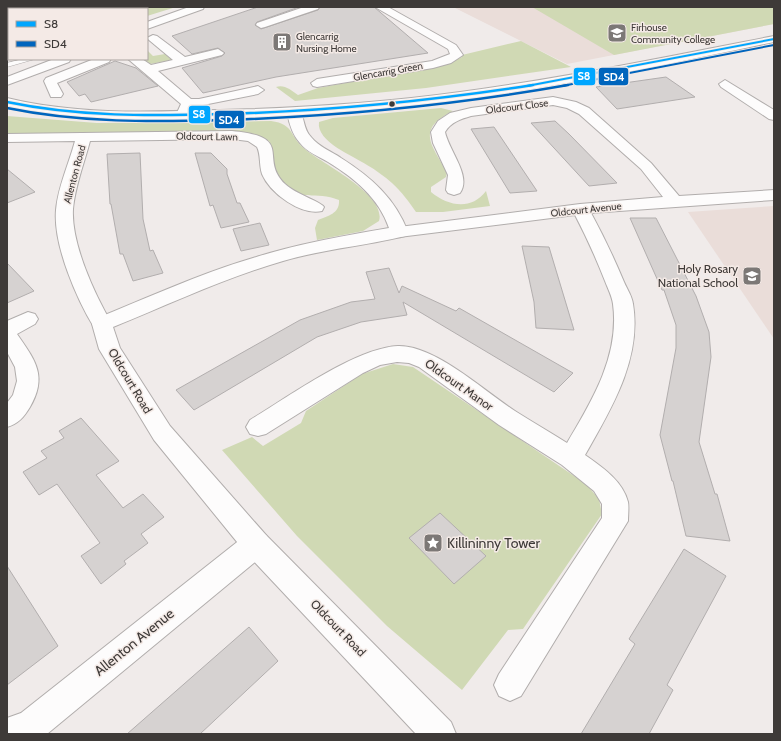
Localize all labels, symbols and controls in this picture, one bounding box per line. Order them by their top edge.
legend [8,8,148,60]
text: S8 [44,16,58,31]
place label: Firhouse Community College [631,21,715,46]
school or university icon: Firhouse Community College [606,22,628,44]
place label: Glencarrig Nursing Home [296,30,357,55]
building icon: Glencarrig Nursing Home [271,31,293,53]
text: SD4 [44,36,67,51]
street label: Glencarrig Green [352,59,424,84]
line badge: S8 [573,67,596,86]
line badge: SD4 [598,67,629,86]
text: S8 [577,69,591,83]
text: SD4 [603,70,625,84]
street label: Oldcourt Close [485,96,549,117]
unlabelled marker [387,99,397,109]
line badge: S8 [188,105,211,124]
text: S8 [192,107,206,121]
line badge: SD4 [214,110,245,129]
text: SD4 [218,113,240,127]
street label: Oldcourt Lawn [176,129,239,144]
street label: Allenton Road [60,144,88,205]
street label: Oldcourt Avenue [550,199,622,220]
place label: Holy Rosary National School [658,261,738,290]
school or university icon: Holy Rosary National School [741,265,763,287]
street label: Oldcourt Road [105,345,156,416]
street label: Oldcourt Manor [422,356,496,414]
place icon: Killininny Tower [422,532,444,554]
place label: Killininny Tower [447,534,541,552]
street label: Oldcourt Road [307,596,369,659]
street label: Allenton Avenue [90,604,178,680]

